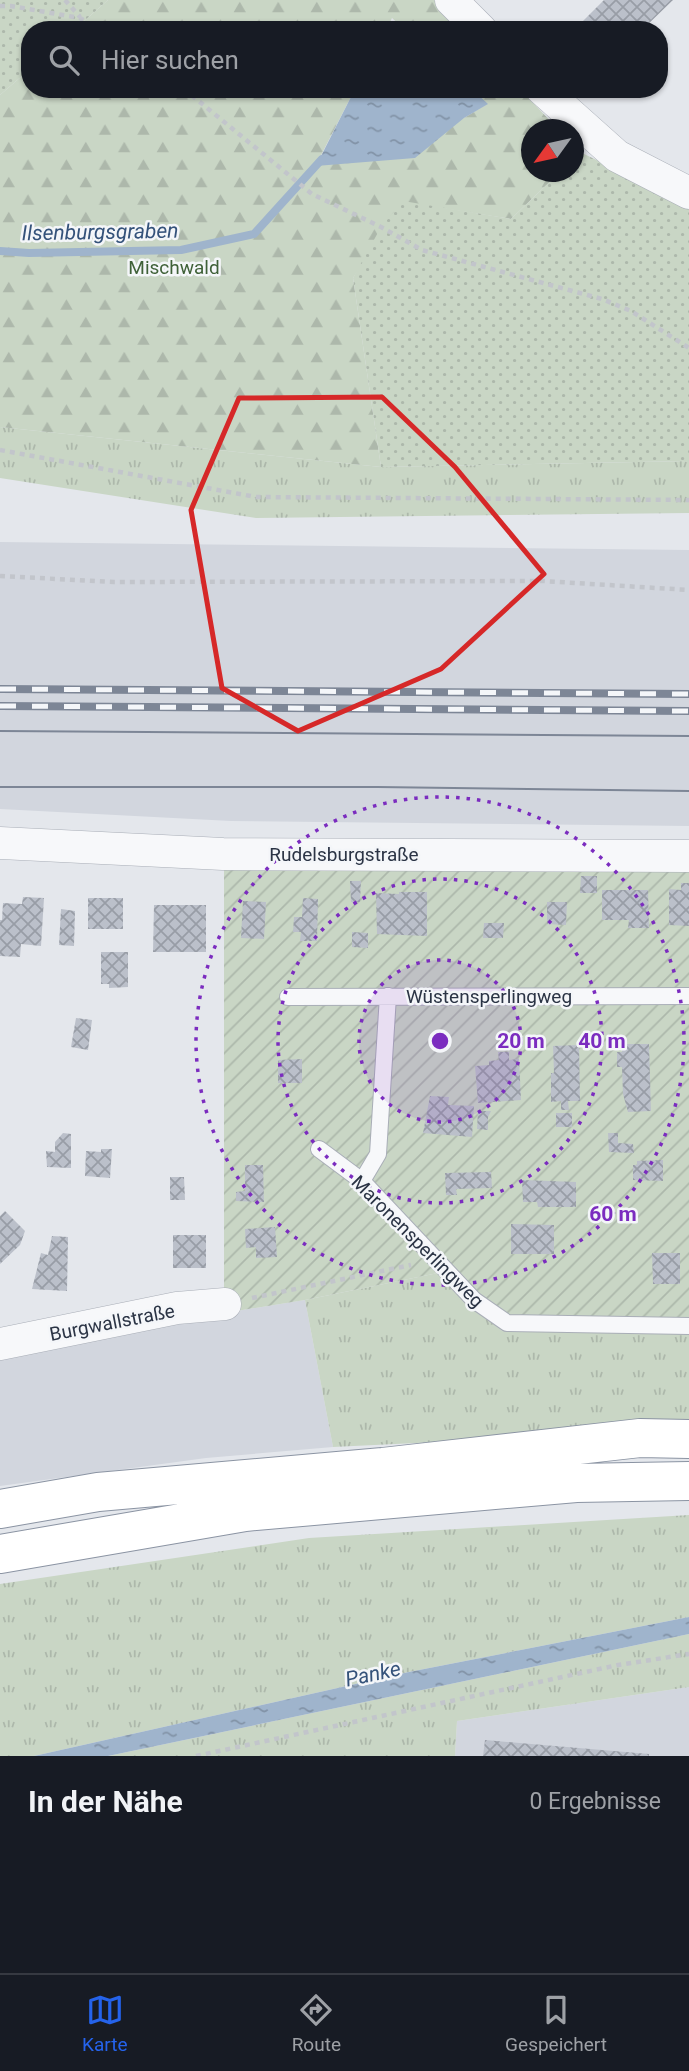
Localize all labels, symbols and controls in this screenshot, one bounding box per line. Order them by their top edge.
search box [21,21,668,98]
icon: search [45,41,83,79]
text: Hier suchen [101,45,239,75]
north arrow [521,119,584,182]
water label: Ilsenburgsgraben [21,219,179,245]
park label: Mischwald [128,256,220,279]
street label: Rudelsburgstraße [269,843,419,866]
street label: Wüstensperlingweg [406,985,572,1008]
centre of rings [428,1029,452,1053]
text: 20 m [497,1029,545,1053]
text: 40 m [578,1029,626,1053]
street label: Maronensperlingweg [347,1170,489,1312]
text: 60 m [589,1202,637,1226]
street label: Burgwallstraße [48,1299,177,1346]
water label: Panke [343,1656,403,1692]
text: In der Nähe [28,1784,183,1819]
text: 0 Ergebnisse [529,1788,661,1815]
tab: Karte [82,1991,128,2056]
tab: Route [292,1991,341,2056]
tab: Gespeichert [505,1991,607,2056]

